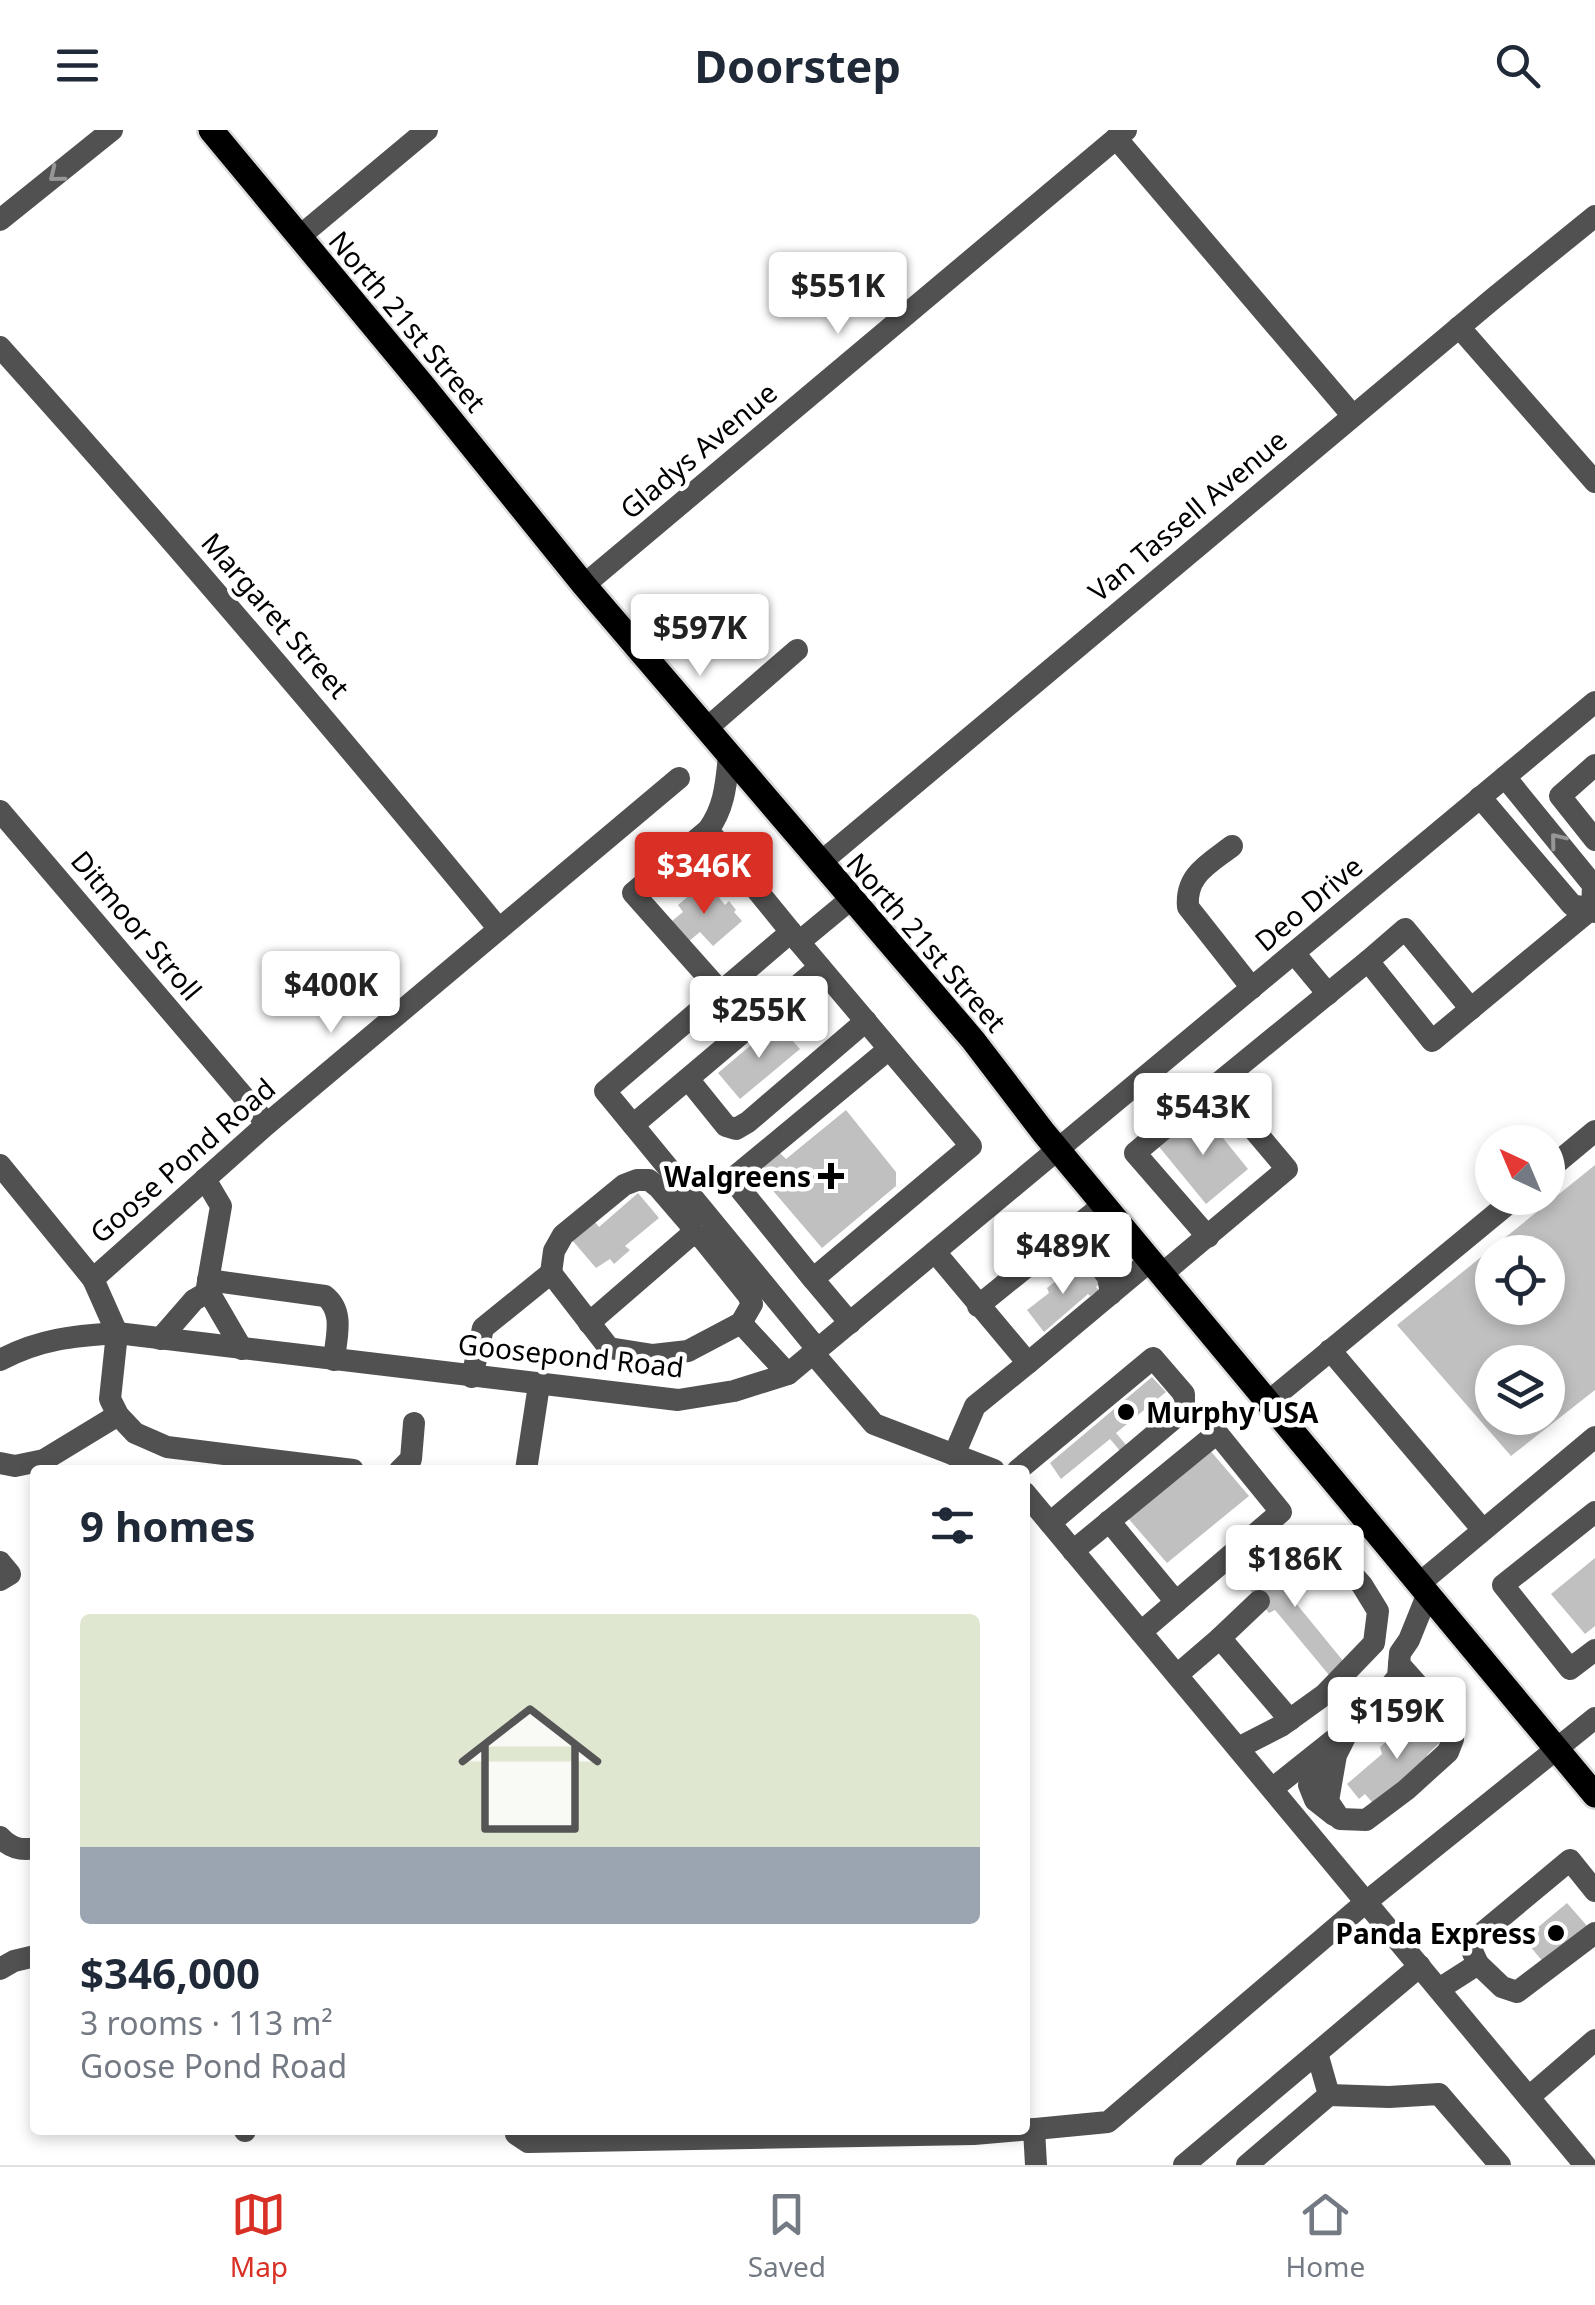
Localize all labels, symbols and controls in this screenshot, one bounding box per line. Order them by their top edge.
text: Doorstep [694,35,901,96]
icon: menu [50,38,105,93]
icon: search [1490,38,1545,93]
one-way arrow [49,163,67,181]
street label: North 21st Street [321,222,495,420]
pin: $551K [768,252,908,337]
text: $551K [791,263,885,306]
street label: Gladys Avenue [612,373,784,527]
street label: Van Tassell Avenue [1080,421,1294,609]
street label: Margaret Street [194,524,358,706]
pin: $597K [630,594,770,679]
text: $597K [653,605,747,648]
pin: $346K [634,832,774,917]
one-way arrow [1551,834,1569,852]
street label: Ditmoor Stroll [63,842,211,1008]
text: $346K [657,843,751,886]
street label: North 21st Street [839,844,1015,1040]
street label: Deo Drive [1246,847,1370,959]
pin: $400K [261,951,401,1036]
text: $400K [284,962,378,1005]
pin: $255K [689,976,829,1061]
text: $255K [712,987,806,1030]
street label: Goose Pond Road [81,1069,283,1251]
pin: $543K [1133,1073,1273,1158]
text: $543K [1156,1084,1250,1127]
north arrow [1475,1125,1565,1215]
map controls [1475,1125,1565,1435]
place label: Walgreens [664,1157,811,1195]
marker: Walgreens [820,1165,842,1187]
pin: $489K [993,1212,1133,1297]
text: $489K [1016,1223,1110,1266]
button: locate [1475,1235,1565,1325]
street label: Goosepond Road [456,1324,686,1386]
button: layers [1475,1345,1565,1435]
place label: Murphy USA [1146,1393,1319,1431]
marker: Murphy USA [1115,1401,1137,1423]
text: 9 homes [80,1497,256,1554]
icon: filters [925,1498,980,1553]
pin: $186K [1225,1525,1365,1610]
text: $186K [1248,1536,1342,1579]
pin: $159K [1327,1677,1467,1762]
icon: home [440,1679,620,1859]
text: $159K [1350,1688,1444,1731]
place label: Panda Express [1336,1914,1536,1952]
marker: Panda Express [1545,1922,1567,1944]
text: $346,000 [80,1944,260,2001]
text: 3 rooms · 113 m² [80,2001,333,2044]
text: Goose Pond Road [80,2044,347,2087]
tab: Map [230,2187,288,2285]
tab: Saved [748,2187,826,2285]
tab: Home [1286,2187,1365,2285]

